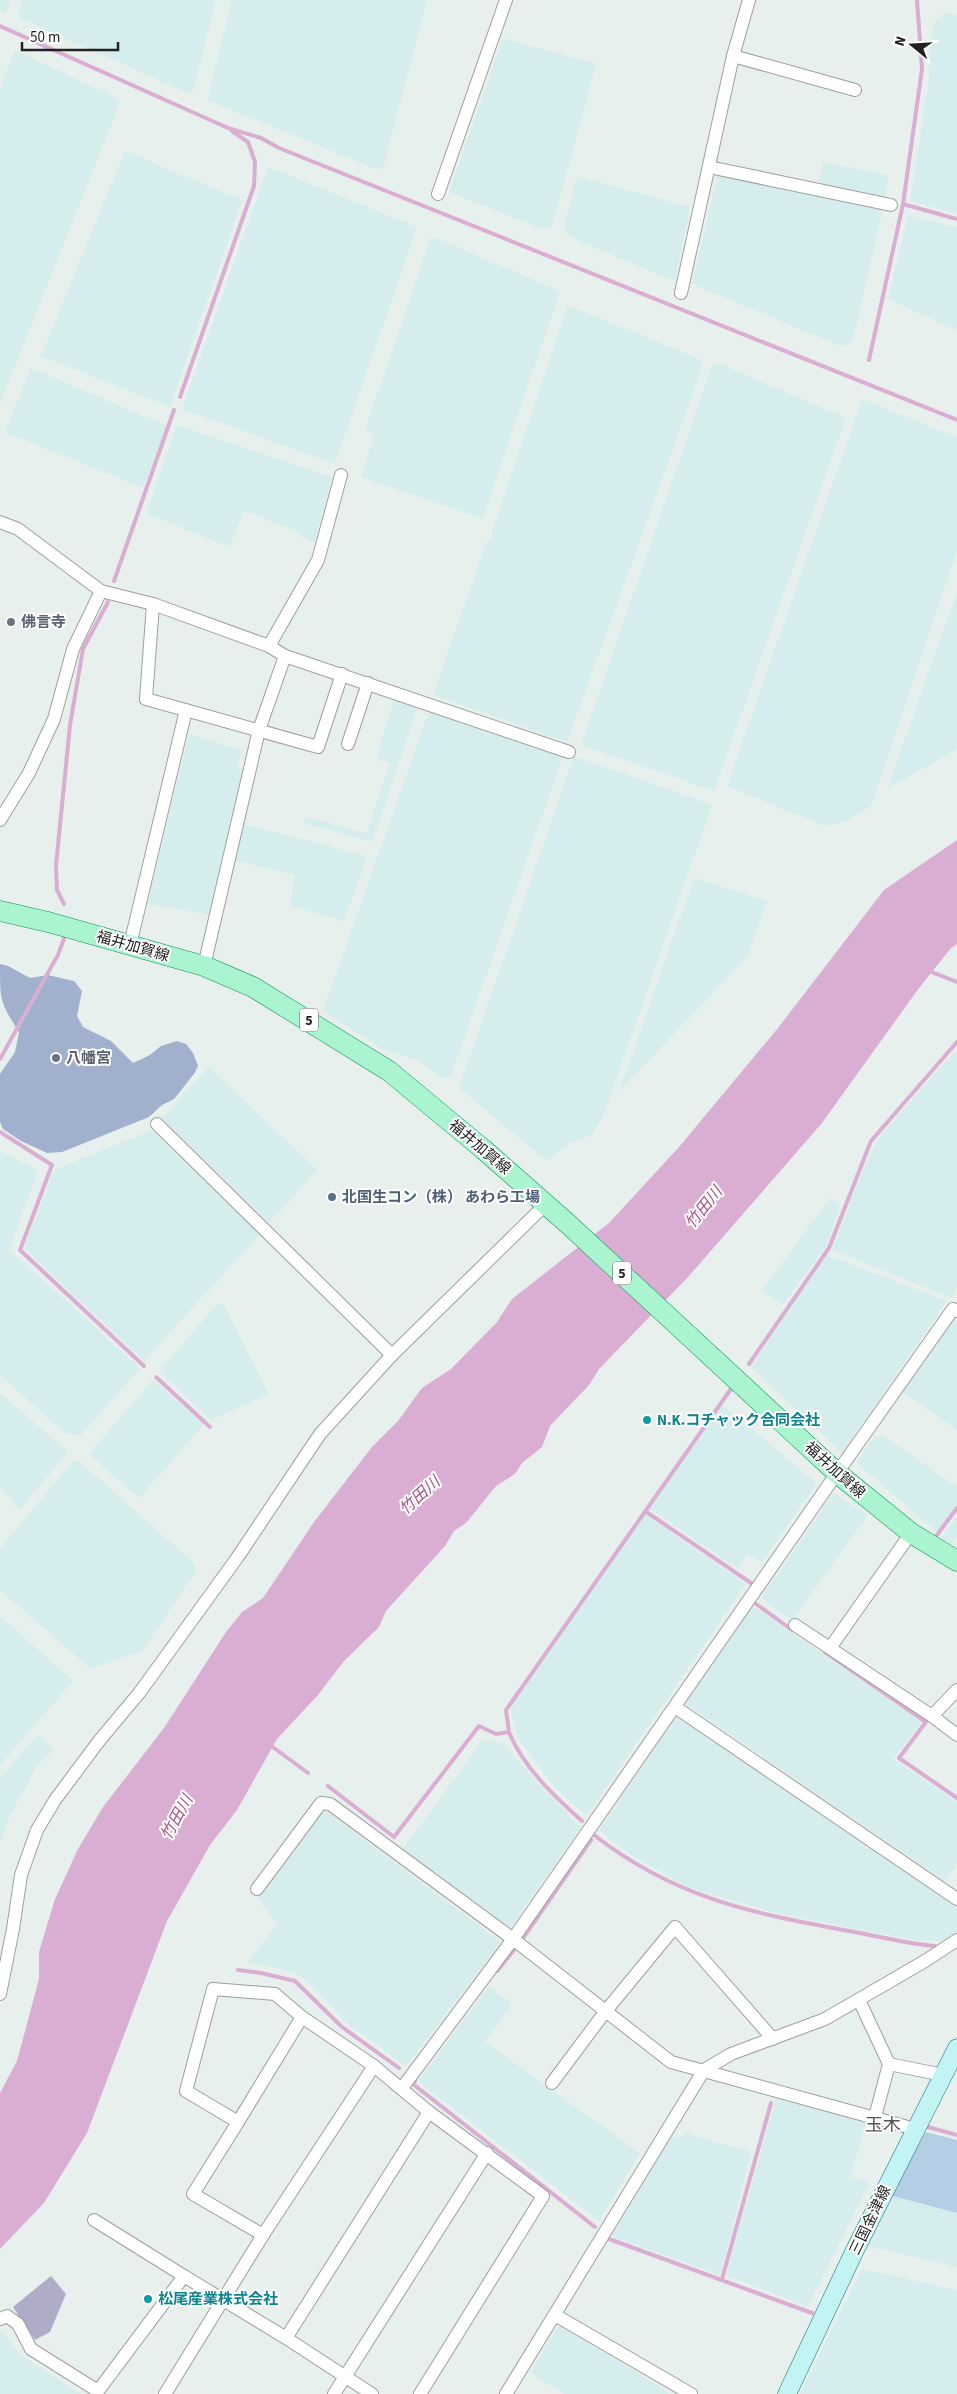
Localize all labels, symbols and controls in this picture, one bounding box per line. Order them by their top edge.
scale bar [22,20,119,52]
north arrow [887,20,937,70]
text: 50 m [30,27,60,48]
text: N [890,34,912,49]
place label: 佛言寺 [21,612,66,633]
marker: 佛言寺 [5,616,17,628]
street label: 福井加賀線 [94,926,172,967]
road number: 5 [300,1008,318,1032]
place label: 八幡宮 [66,1048,111,1069]
marker: 八幡宮 [50,1052,62,1064]
street label: 福井加賀線 [444,1115,515,1180]
water label: 竹田川 [680,1181,729,1233]
place label: 北国生コン（株） あわら工場 [342,1187,540,1208]
marker: 北国生コン（株） あわら工場 [326,1191,338,1203]
road number: 5 [613,1262,631,1284]
place label: N.K.コチャック合同会社 [657,1410,820,1431]
marker: N.K.コチャック合同会社 [641,1414,653,1426]
street label: 福井加賀線 [800,1437,870,1503]
water label: 竹田川 [394,1470,446,1520]
water label: 竹田川 [156,1789,199,1844]
district label: 玉木 [865,2113,901,2138]
street label: 三国金津線 [845,2182,896,2259]
place label: 松尾産業株式会社 [158,2289,278,2310]
marker: 松尾産業株式会社 [142,2293,154,2305]

